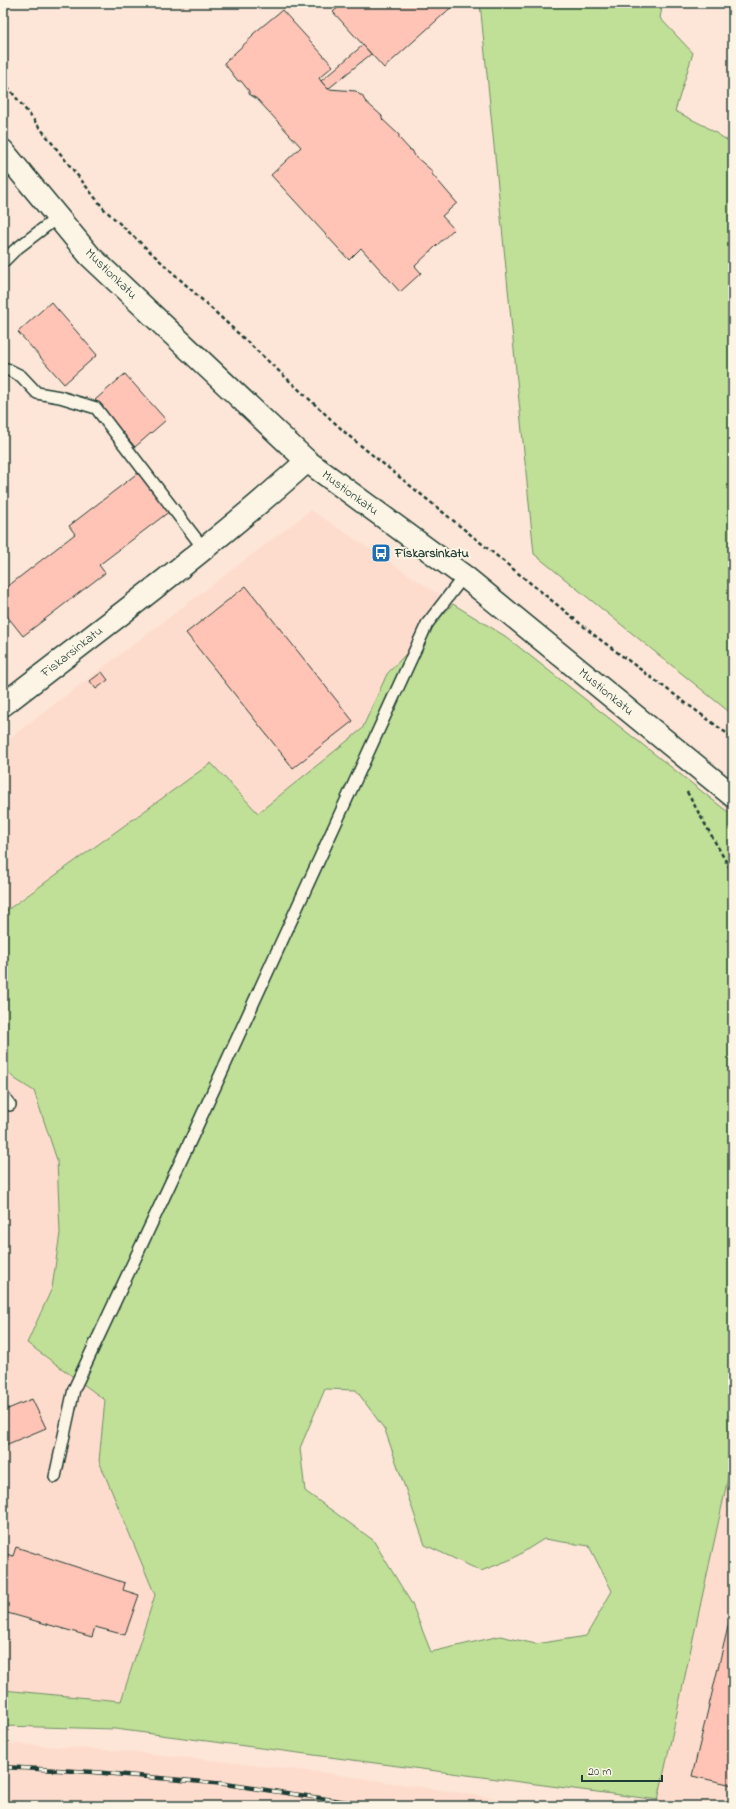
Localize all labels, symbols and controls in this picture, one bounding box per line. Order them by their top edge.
street label: Mustionkatu [81,244,141,304]
street label: Mustionkatu [318,466,382,520]
bus stop icon: Fiskarsinkatu [370,542,392,564]
place label: Fiskarsinkatu [394,544,470,563]
street label: Fiskarsinkatu [36,622,107,683]
street label: Mustionkatu [574,664,638,720]
scale bar [582,1757,662,1783]
text: 20 m [588,1763,611,1781]

